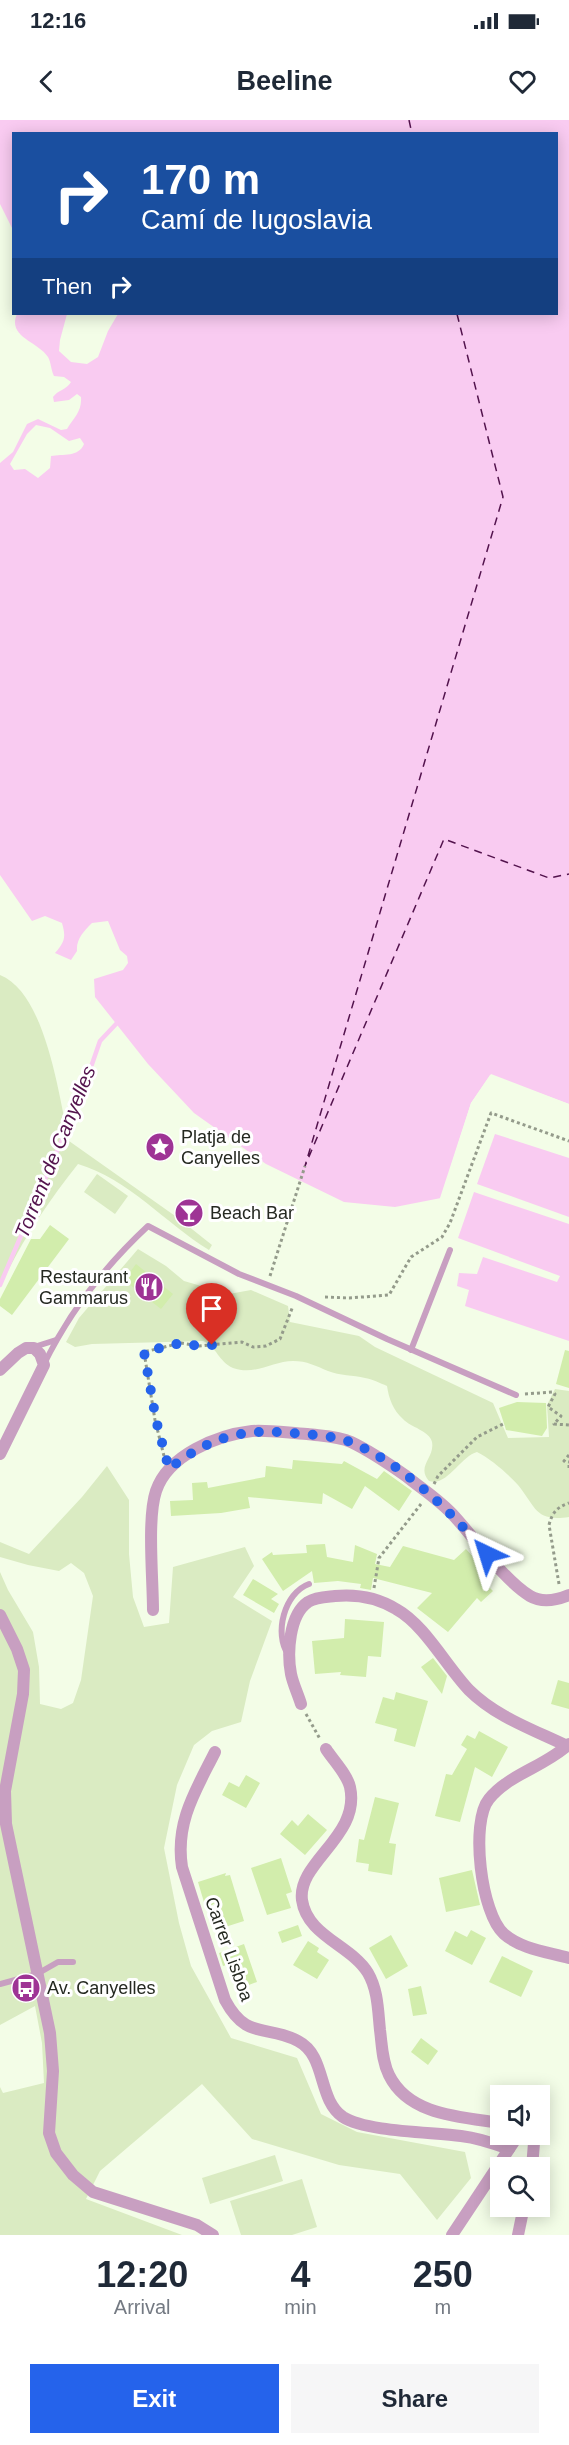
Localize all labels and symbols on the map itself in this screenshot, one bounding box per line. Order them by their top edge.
water label: Torrent de Canyelles [10,1063,100,1241]
place label: Platja de Canyelles [181,1127,260,1168]
place icon: Platja de Canyelles [144,1131,176,1163]
bar icon: Beach Bar [173,1197,205,1229]
place label: Beach Bar [210,1203,294,1223]
place label: Restaurant Gammarus [39,1267,128,1308]
restaurant icon: Restaurant Gammarus [133,1271,165,1303]
pin [186,1283,237,1345]
position arrow [455,1522,519,1586]
street label: Carrer Lisboa [201,1894,257,2005]
bus stop icon: Av. Canyelles [10,1972,42,2004]
place label: Av. Canyelles [47,1978,155,1998]

